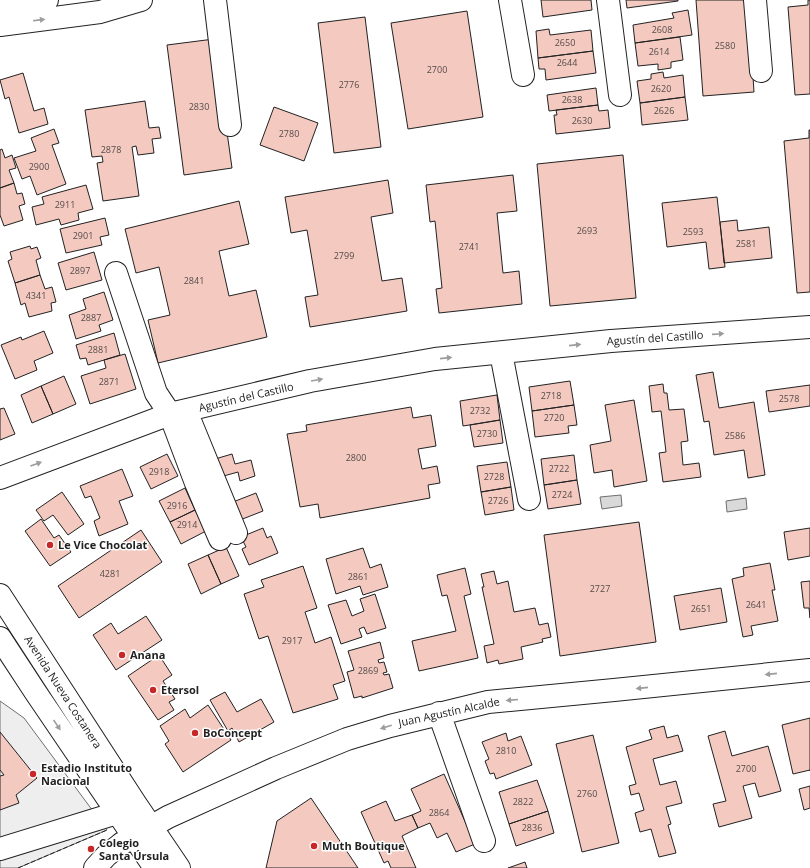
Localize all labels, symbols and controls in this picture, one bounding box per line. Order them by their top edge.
one-way arrow [33,16,45,23]
house number: 2608 [652,23,672,36]
house number: 2650 [555,36,575,49]
house number: 2580 [715,39,735,52]
house number: 2614 [649,45,669,58]
house number: 2644 [557,56,577,69]
house number: 2700 [427,63,447,76]
house number: 2776 [339,78,359,91]
house number: 2620 [651,82,671,95]
house number: 2638 [562,93,582,106]
house number: 2830 [189,100,209,113]
house number: 2626 [654,104,674,117]
house number: 2630 [572,114,592,127]
house number: 2780 [279,127,299,140]
house number: 2878 [101,143,121,156]
house number: 2900 [29,160,49,173]
house number: 2911 [55,198,75,211]
house number: 2693 [577,224,597,237]
house number: 2593 [683,225,703,238]
house number: 2901 [73,229,93,242]
house number: 2581 [736,237,756,250]
house number: 2741 [459,240,479,253]
house number: 2799 [334,249,354,262]
house number: 2897 [70,264,90,277]
house number: 2841 [184,274,204,287]
house number: 4341 [26,289,46,302]
house number: 2887 [81,311,101,324]
street label: Agustín del Castillo [606,327,704,348]
one-way arrow [712,330,724,337]
one-way arrow [569,342,581,348]
house number: 2881 [88,343,108,356]
one-way arrow [439,355,452,361]
house number: 2871 [99,375,119,388]
one-way arrow [311,377,324,383]
street label: Agustín del Castillo [197,378,295,415]
house number: 2718 [541,389,561,402]
house number: 2578 [779,392,799,405]
house number: 2732 [470,404,490,417]
house number: 2720 [544,411,564,424]
house number: 2730 [477,427,497,440]
house number: 2586 [725,429,745,442]
house number: 2800 [346,451,366,464]
one-way arrow [31,460,43,466]
house number: 2722 [549,462,569,475]
house number: 2918 [149,465,169,478]
house number: 2728 [484,470,504,483]
house number: 2724 [552,488,572,501]
house number: 2726 [488,494,508,507]
house number: 2916 [167,499,187,512]
house number: 2914 [177,518,197,531]
place label: Le Vice Chocolat [58,537,148,552]
marker: Le Vice Chocolat [45,540,55,550]
house number: 4281 [100,567,120,580]
house number: 2861 [348,570,368,583]
house number: 2727 [590,582,610,595]
house number: 2641 [746,598,766,611]
house number: 2651 [691,602,711,615]
street label: Avenida Nueva Costanera [21,632,106,751]
house number: 2917 [282,634,302,647]
place label: Anana [130,647,165,662]
marker: Anana [117,650,127,660]
house number: 2869 [358,664,378,677]
one-way arrow [765,671,777,677]
place label: Etersol [161,682,199,697]
one-way arrow [636,684,648,691]
marker: Etersol [148,685,158,695]
street label: Juan Agustín Alcalde [396,693,501,730]
one-way arrow [506,696,519,703]
one-way arrow [54,719,61,731]
one-way arrow [379,724,391,730]
place label: BoConcept [203,725,262,740]
marker: BoConcept [190,728,200,738]
house number: 2810 [496,744,516,757]
place label: Estadio Instituto Nacional [41,760,132,788]
house number: 2700 [736,762,756,775]
marker: Estadio Instituto Nacional [28,769,38,779]
house number: 2760 [577,787,597,800]
house number: 2822 [513,795,533,808]
house number: 2864 [429,806,449,819]
house number: 2836 [522,821,542,834]
place label: Colegio Santa Úrsula [99,835,169,863]
place label: Muth Boutique [322,838,405,853]
marker: Muth Boutique [309,841,319,851]
marker: Colegio Santa Úrsula [86,844,96,854]

